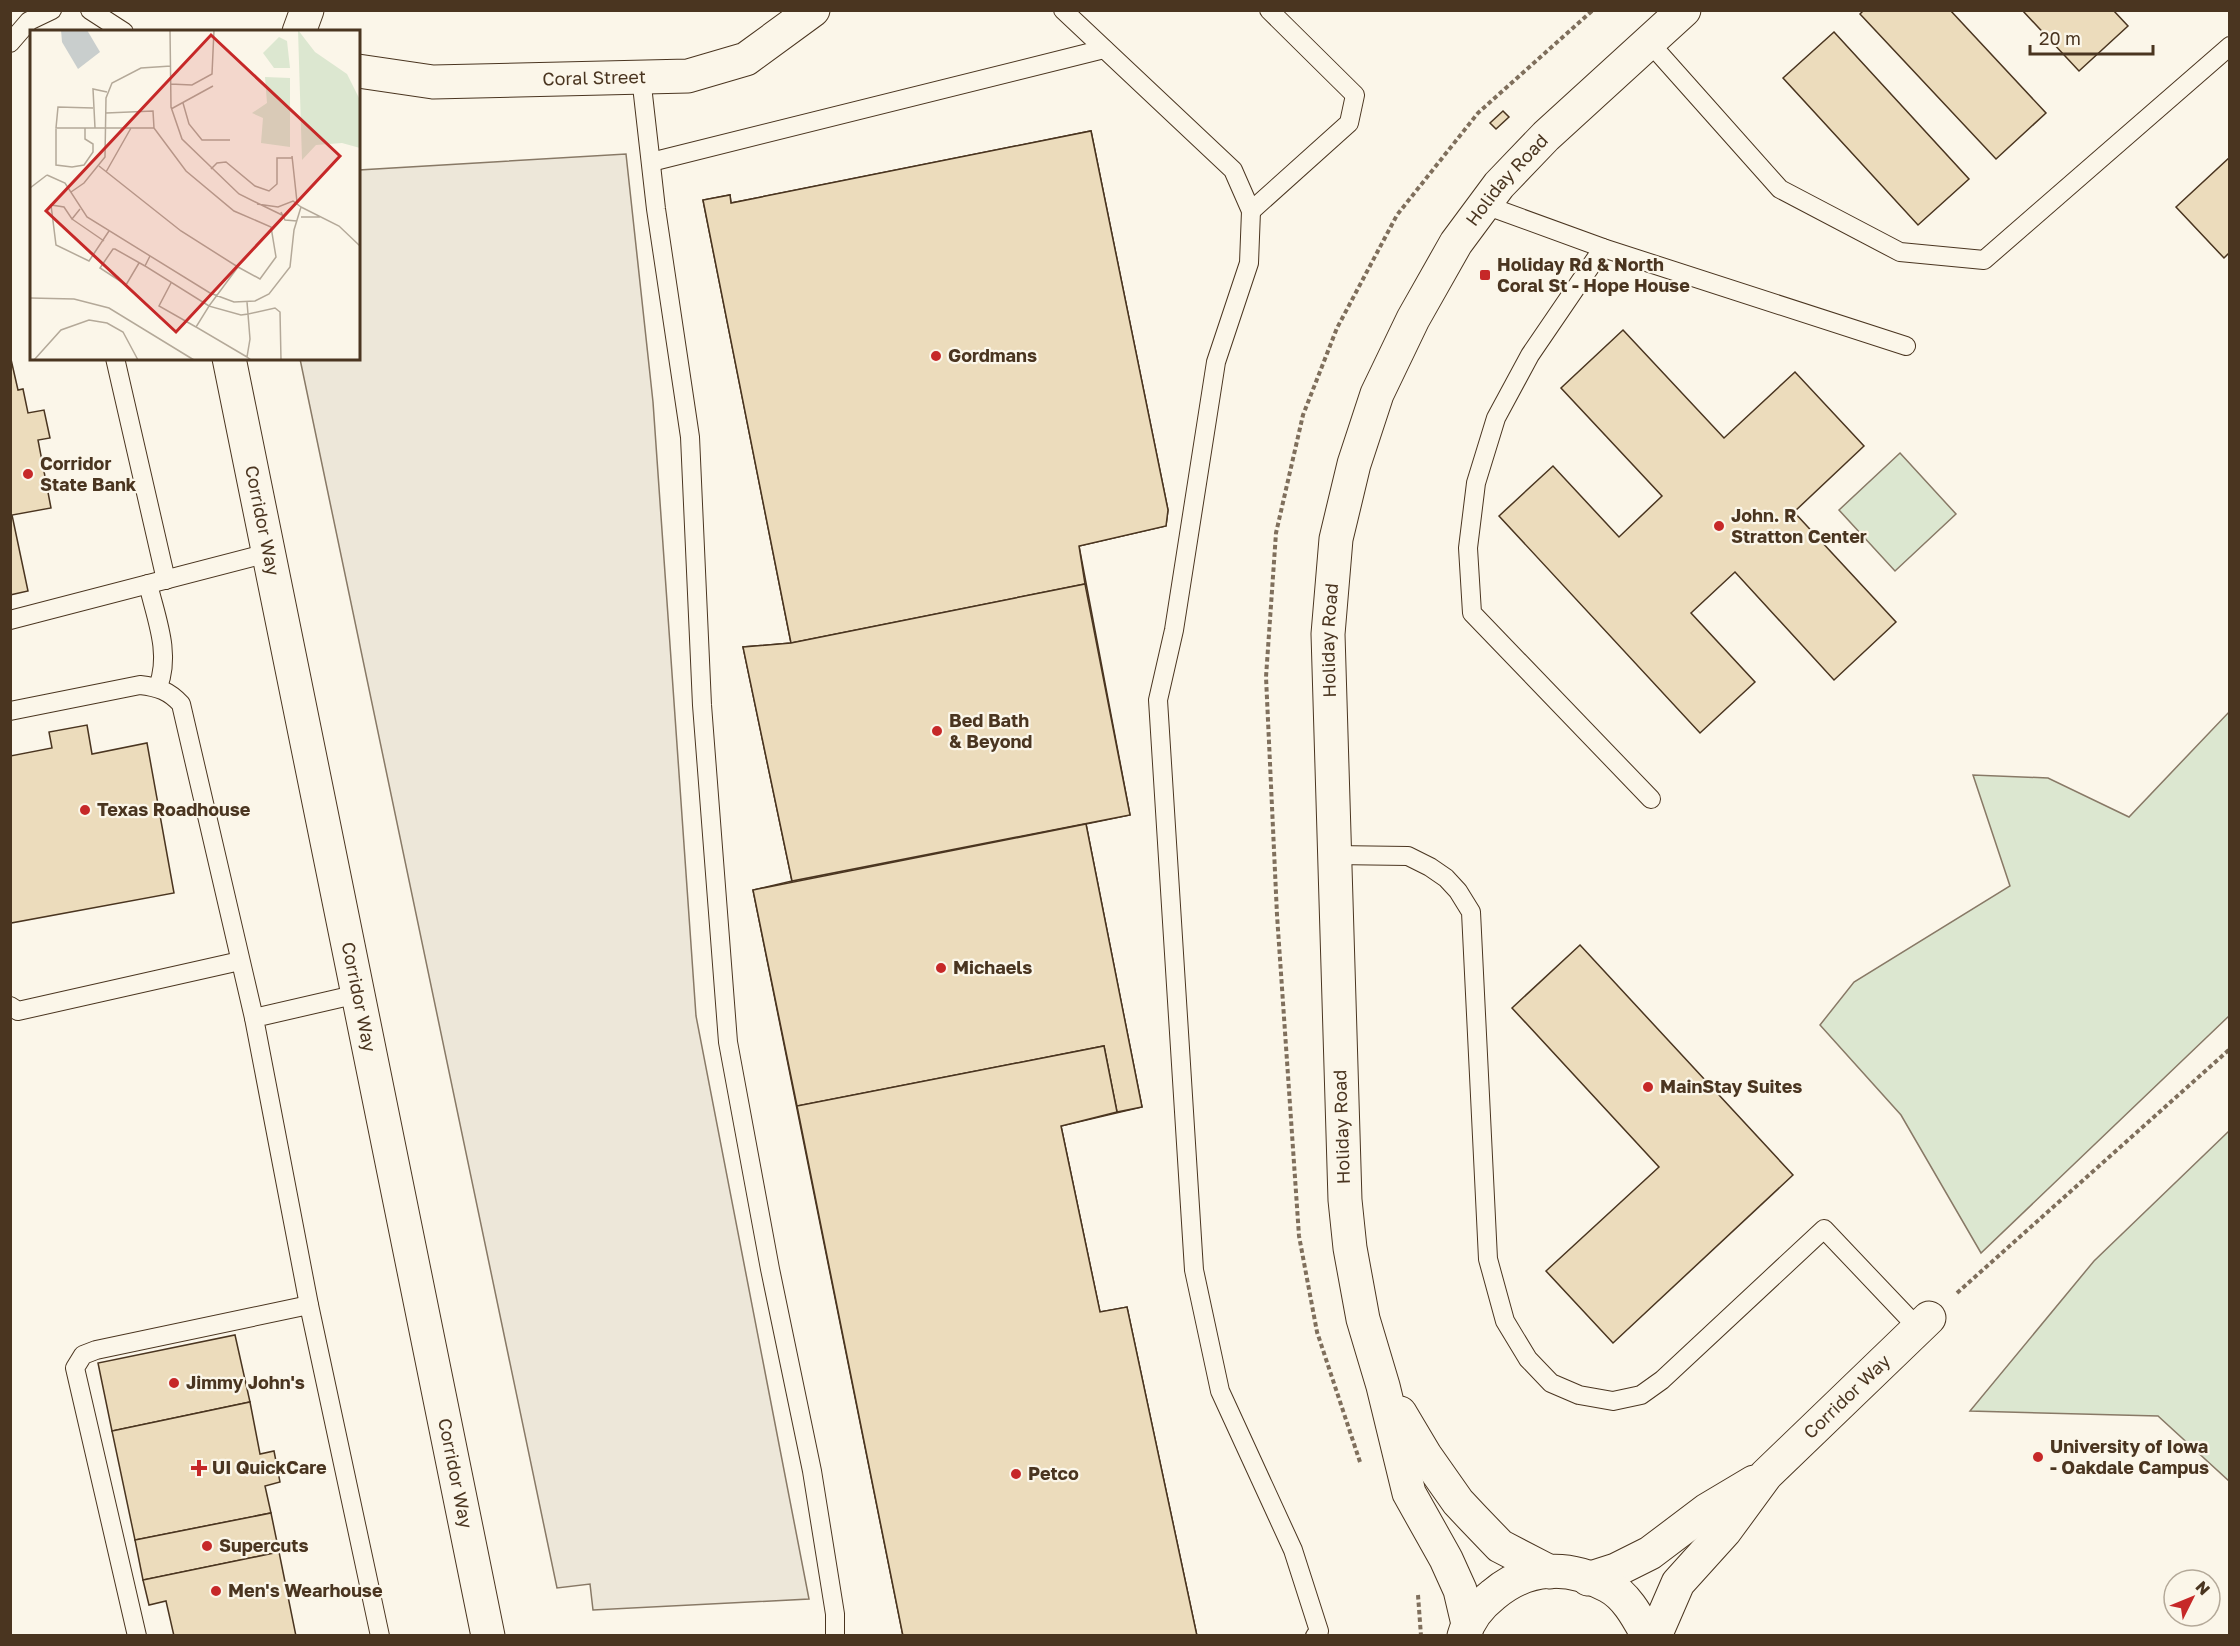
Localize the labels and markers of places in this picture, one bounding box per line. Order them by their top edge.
place label: Holiday Rd & North Coral St - Hope House [1497,253,1690,296]
marker: Holiday Rd & North Coral St - Hope House [1478,268,1492,282]
place label: Gordmans [948,344,1037,366]
marker: Gordmans [929,349,943,363]
place label: Corridor State Bank [40,452,137,495]
marker: Corridor State Bank [21,467,35,481]
place label: John. R Stratton Center [1731,504,1867,547]
marker: John. R Stratton Center [1712,519,1726,533]
place label: Bed Bath & Beyond [949,709,1032,752]
marker: Bed Bath & Beyond [930,724,944,738]
place label: Texas Roadhouse [97,798,251,820]
marker: Texas Roadhouse [78,803,92,817]
place label: Michaels [953,956,1032,978]
marker: Michaels [934,961,948,975]
place label: MainStay Suites [1660,1075,1802,1097]
marker: MainStay Suites [1641,1080,1655,1094]
place label: Jimmy John's [186,1371,305,1393]
marker: Jimmy John's [167,1376,181,1390]
place label: University of Iowa - Oakdale Campus [2050,1435,2209,1478]
marker: University of Iowa - Oakdale Campus [2031,1450,2045,1464]
place label: UI QuickCare [212,1456,327,1478]
marker: UI QuickCare [190,1459,208,1477]
place label: Petco [1028,1462,1079,1484]
marker: Petco [1009,1467,1023,1481]
place label: Supercuts [219,1534,309,1556]
marker: Supercuts [200,1539,214,1553]
place label: Men's Wearhouse [228,1579,383,1601]
marker: Men's Wearhouse [209,1584,223,1598]

